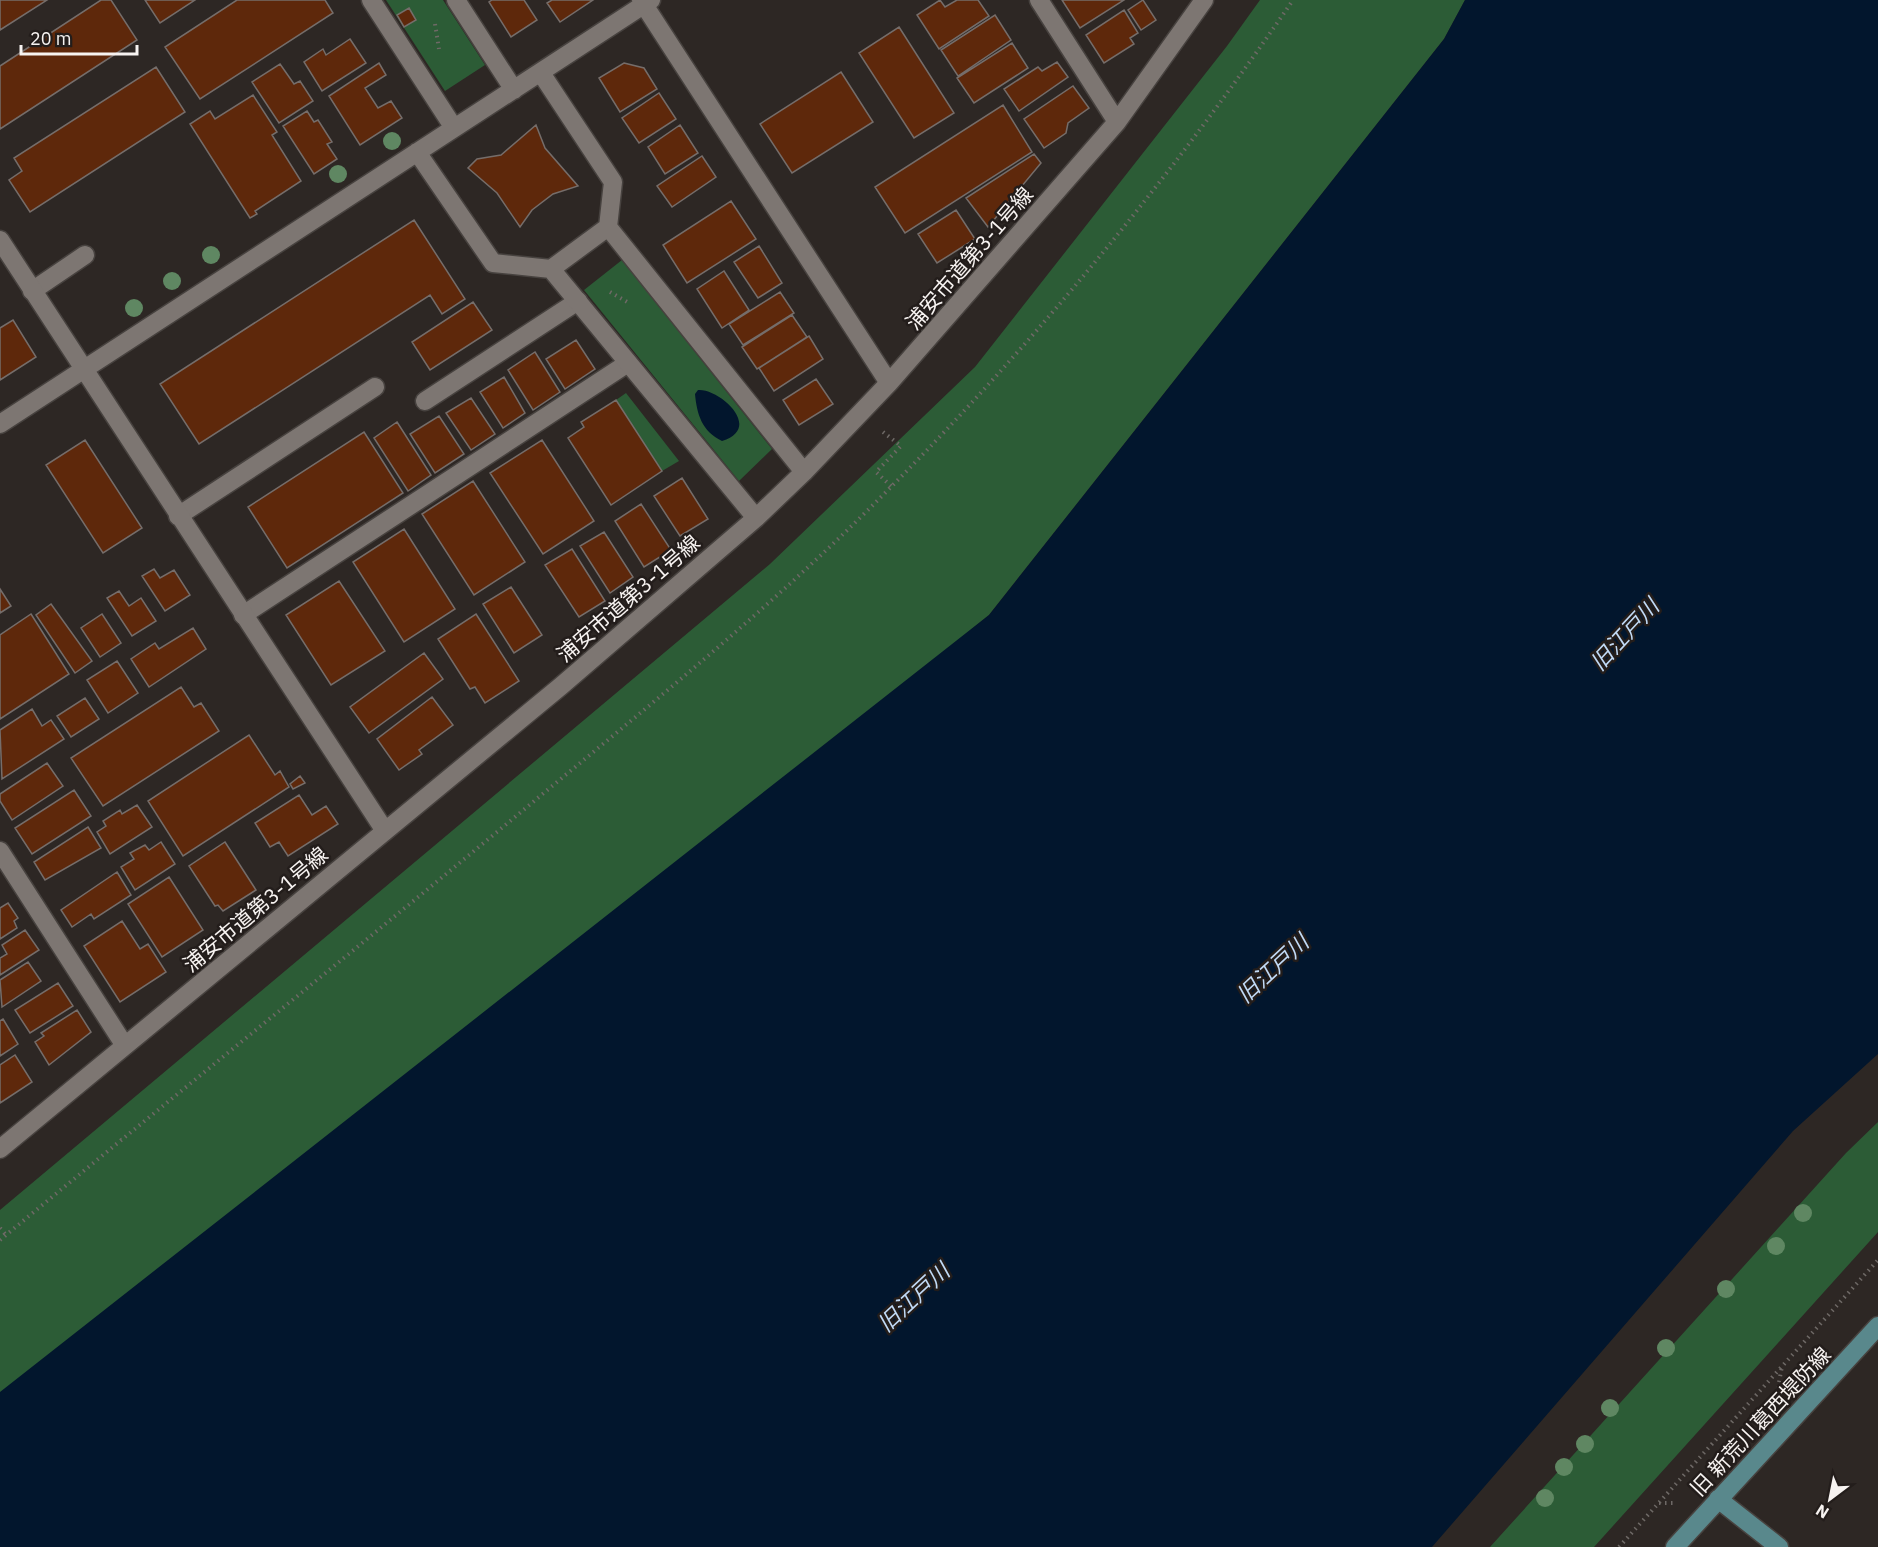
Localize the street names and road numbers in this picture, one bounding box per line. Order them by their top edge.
street label: 浦安市道第3-1号線 [899,181,1039,335]
street label: 浦安市道第3-1号線 [551,528,705,668]
street label: 浦安市道第3-1号線 [177,840,333,978]
street label: 旧 新荒川葛西堤防線 [1684,1341,1836,1501]

